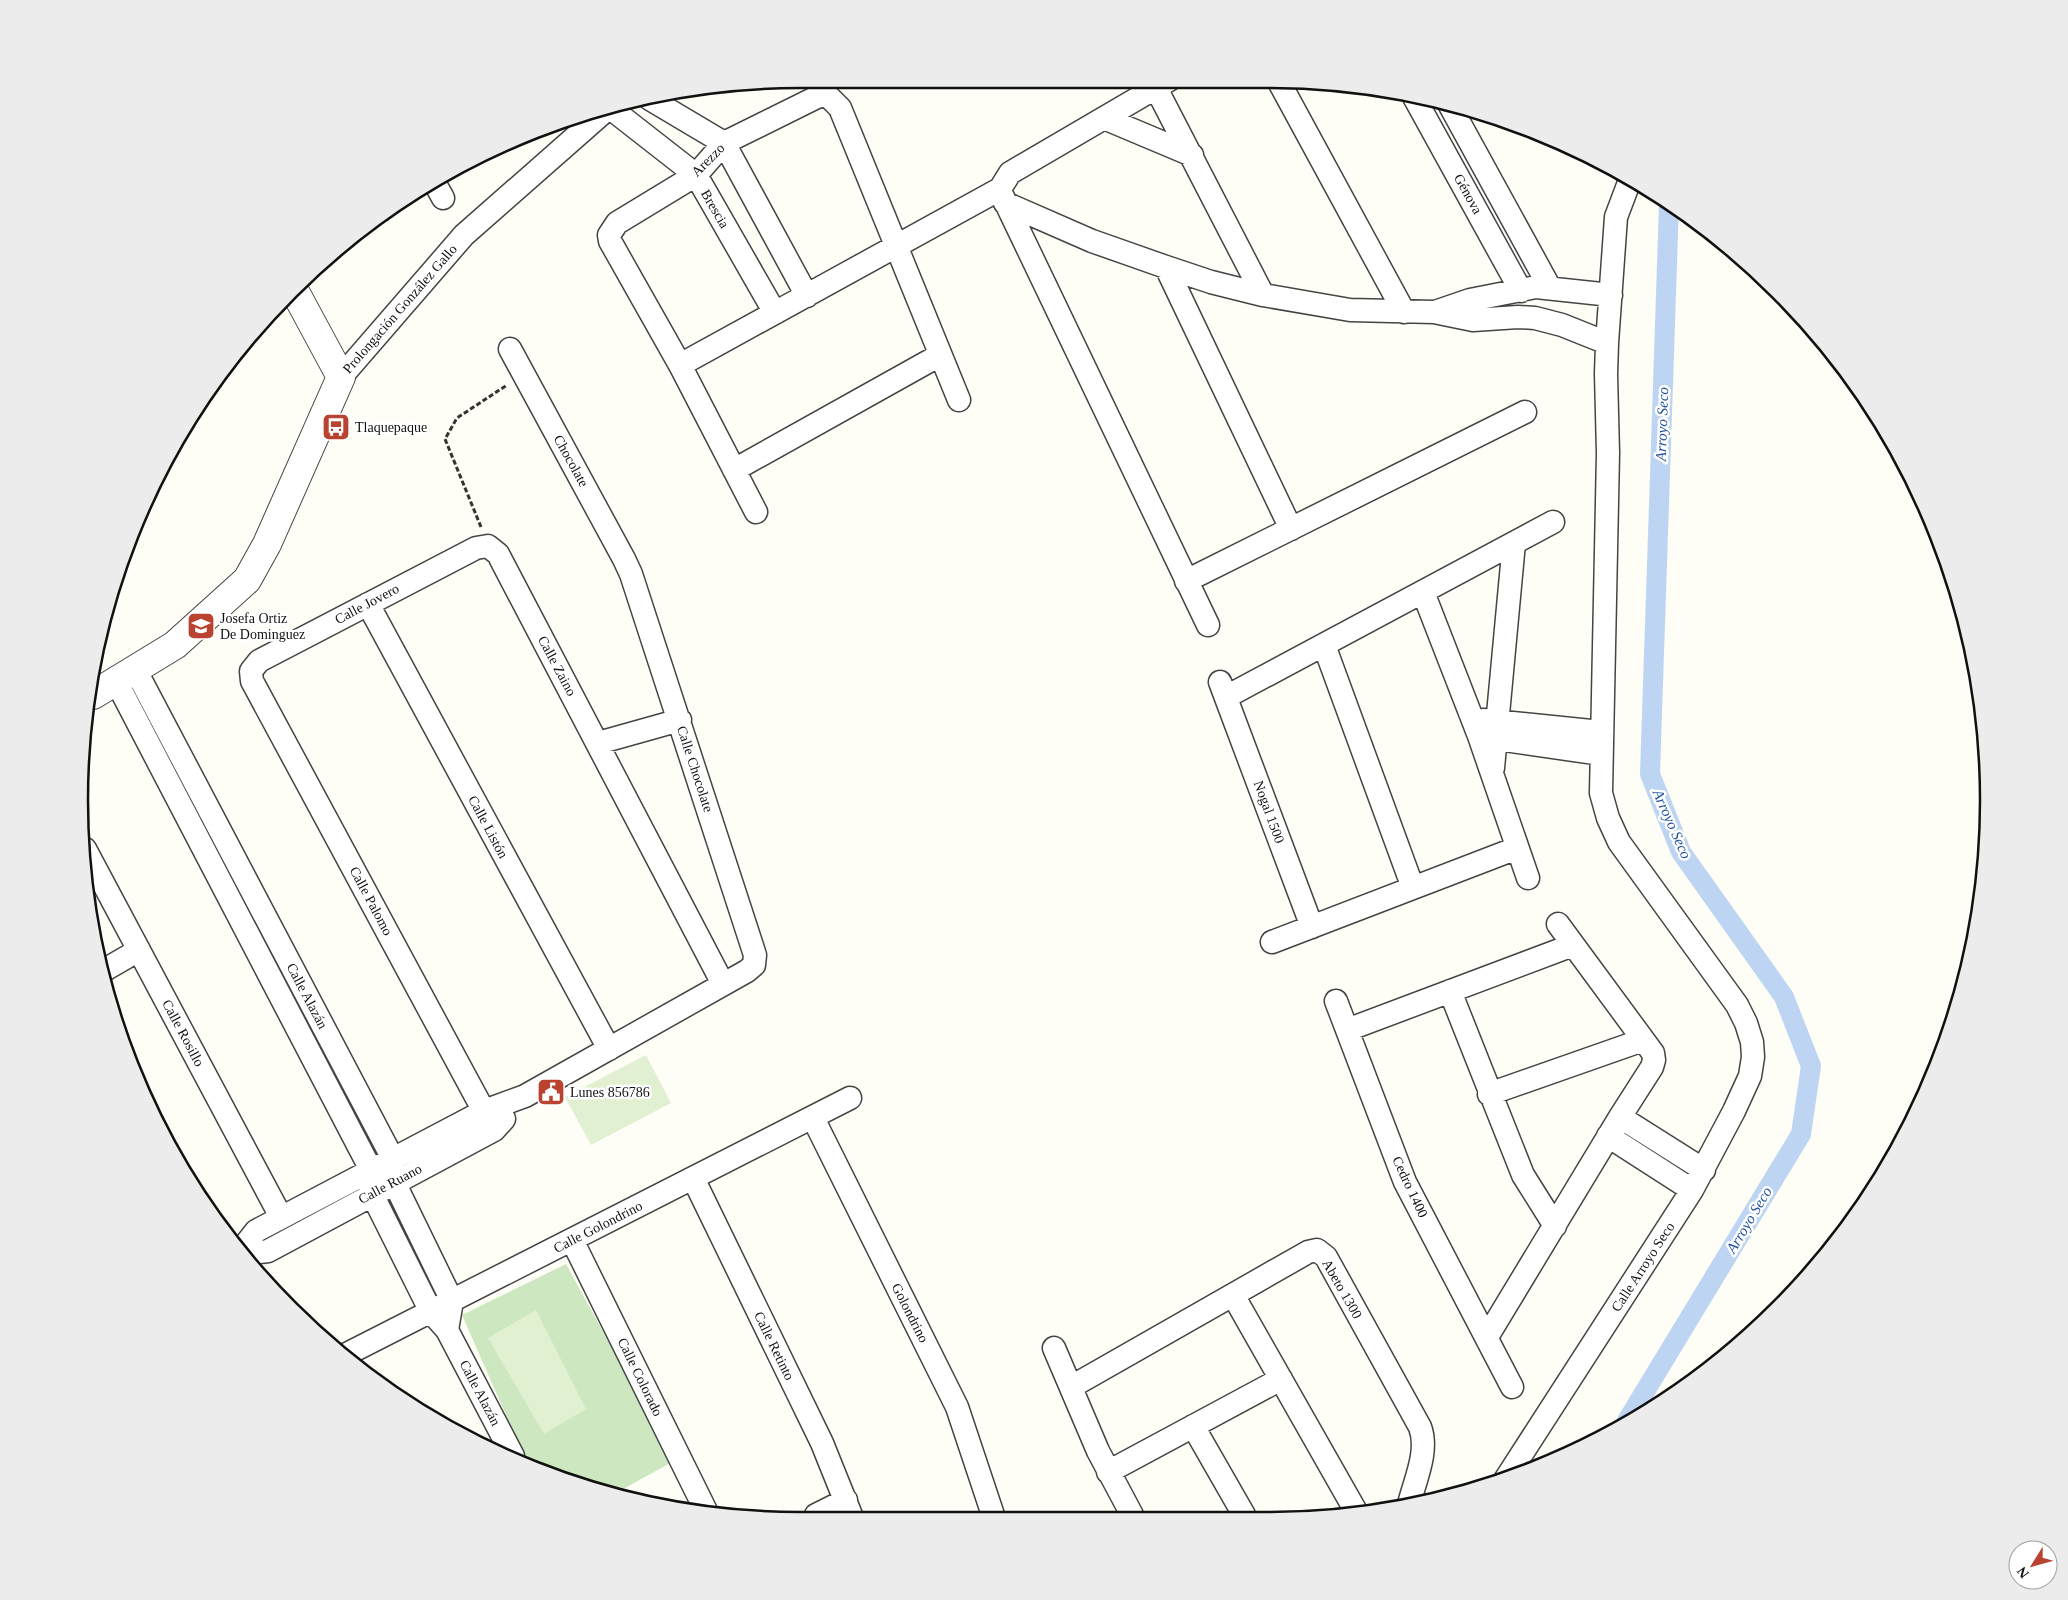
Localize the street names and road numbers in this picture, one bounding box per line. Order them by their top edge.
street label: Arezzo [688,140,728,180]
street label: Génova [1451,171,1485,217]
street label: Brescia [698,187,732,232]
street label: Prolongación González Gallo [340,242,460,376]
street label: Chocolate [551,433,591,489]
street label: Calle Jovero [332,581,402,627]
street label: Calle Zaino [535,633,579,699]
street label: Calle Chocolate [674,724,716,814]
street label: Nogal 1500 [1251,779,1287,845]
street label: Calle Listón [465,793,511,861]
street label: Calle Palomo [347,864,395,938]
street label: Calle Alazán [283,961,331,1031]
street label: Calle Rosillo [159,997,207,1069]
street label: Cedro 1400 [1389,1154,1431,1220]
street label: Calle Ruano [356,1161,424,1207]
street label: Calle Golondrino [551,1198,645,1256]
street label: Calle Arroyo Seco [1609,1220,1677,1314]
street label: Abeto 1300 [1319,1257,1365,1321]
street label: Golondrino [889,1281,931,1345]
street label: Calle Retinto [751,1309,797,1383]
street label: Calle Colorado [615,1335,665,1419]
street label: Calle Alazán [456,1358,504,1428]

